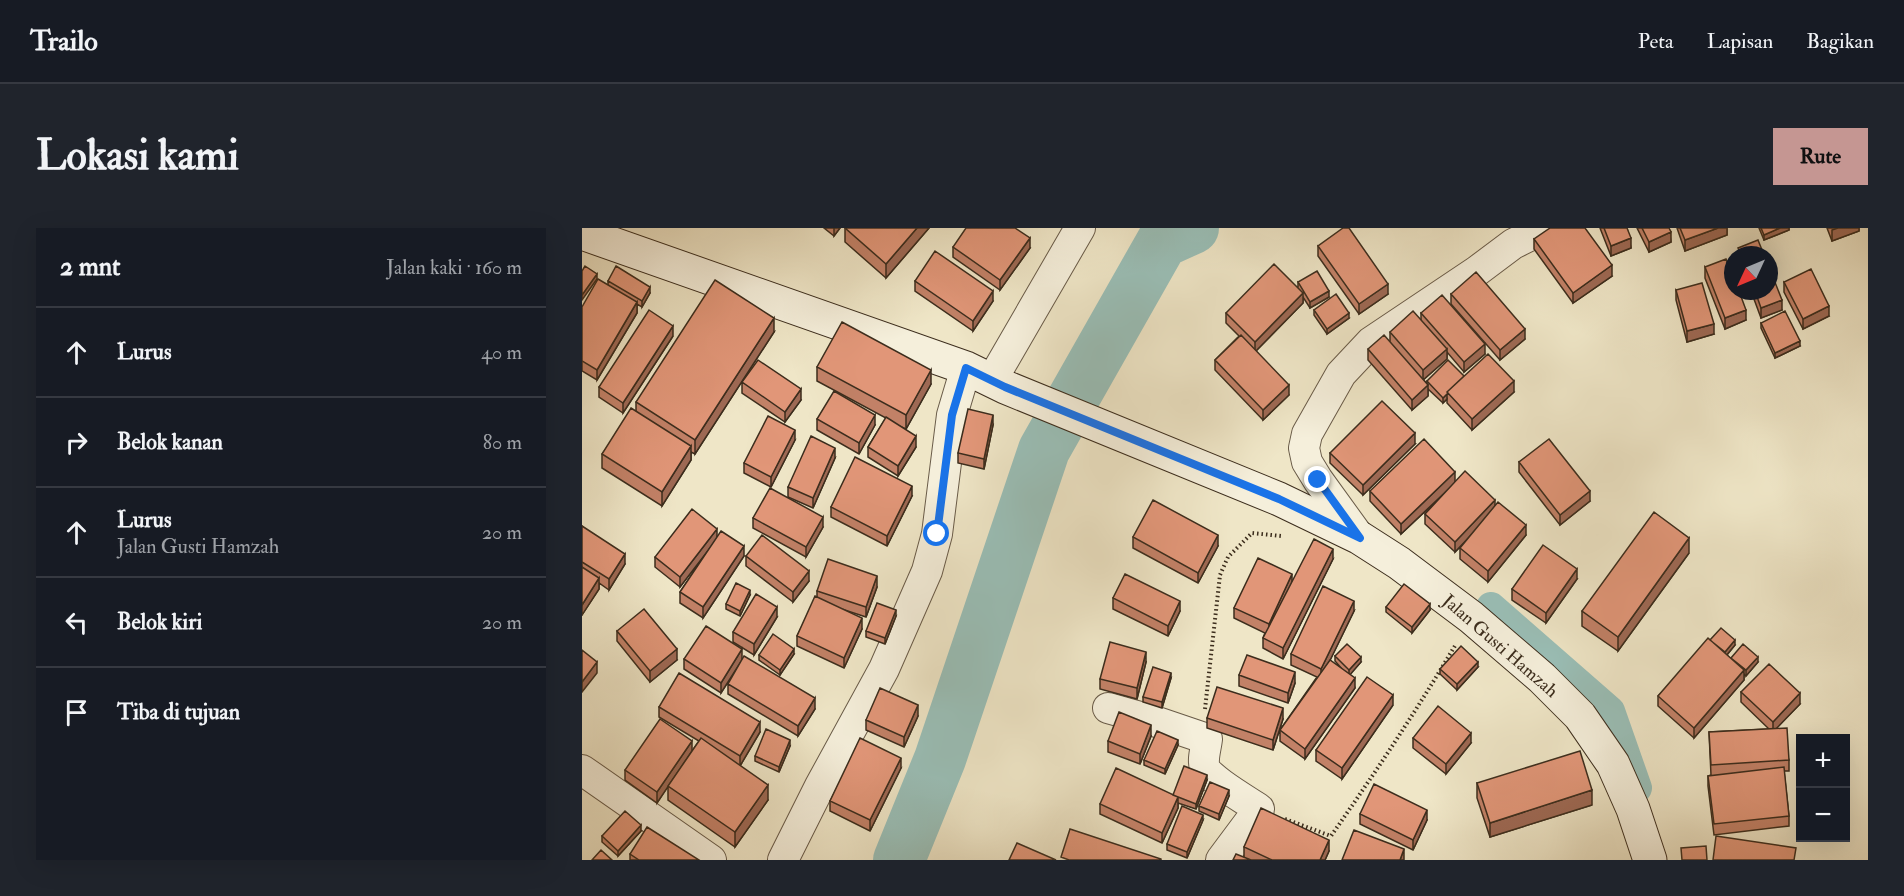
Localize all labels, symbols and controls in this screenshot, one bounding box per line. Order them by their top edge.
text: Trailo [30,24,98,59]
text: Peta [1638,28,1674,55]
text: Lapisan [1707,28,1773,55]
text: Bagikan [1806,28,1874,55]
button: Rute [1773,128,1868,185]
text: Lokasi kami [36,130,239,182]
north arrow [1724,246,1778,300]
text: 2 mnt [60,251,121,283]
text: Jalan kaki · 160 m [386,255,522,280]
icon: ahead [60,336,93,369]
text: Lurus [117,338,171,366]
text: 40 m [481,340,522,365]
icon: right [60,426,93,459]
text: Belok kanan [117,428,223,456]
text: 80 m [483,430,522,455]
route end [1304,466,1330,492]
text: Lurus [117,506,171,534]
icon: ahead [60,516,93,549]
text: 20 m [482,520,522,545]
route start [923,520,949,546]
text: Jalan Gusti Hamzah [117,534,279,559]
street label: Jalan Gusti Hamzah [1437,589,1563,703]
icon: left [60,606,93,639]
text: Belok kiri [117,608,202,636]
text: 20 m [482,610,522,635]
icon: arrive [60,696,93,729]
text: Tiba di tujuan [117,698,240,726]
map controls [1796,734,1850,842]
button: + [1796,734,1850,788]
button: − [1796,788,1850,842]

